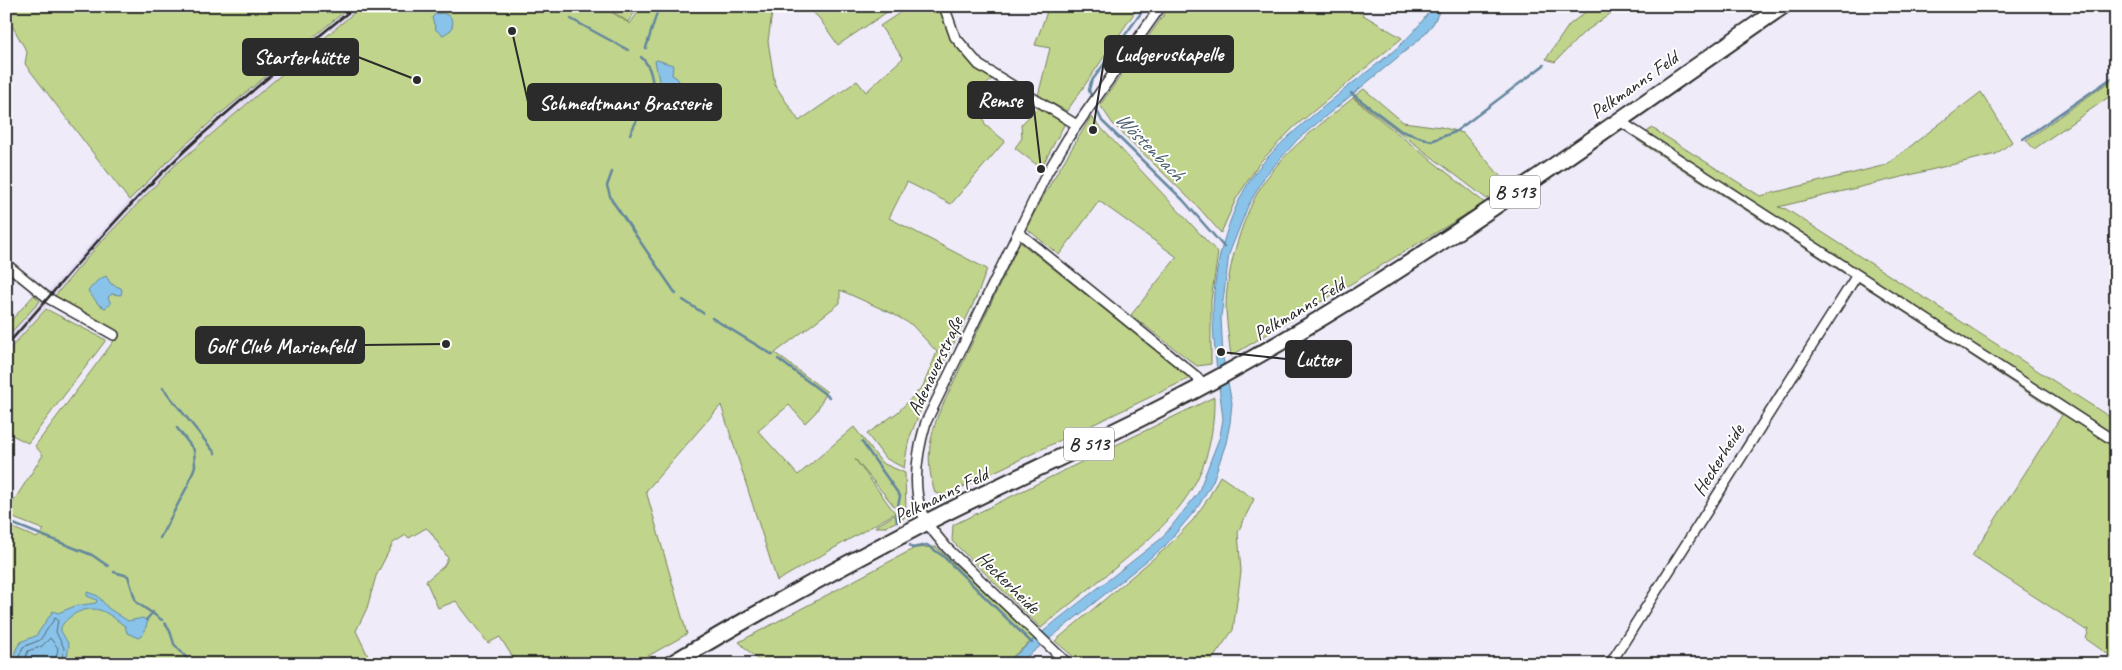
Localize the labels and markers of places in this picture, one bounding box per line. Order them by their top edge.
callout: Ludgeruskapelle [1105,36,1233,72]
callout: Starterhütte [243,39,358,75]
callout: Remse [968,82,1033,118]
callout: Schmedtmans Brasserie [528,84,721,120]
callout: Golf Club Marienfeld [196,327,364,363]
callout: Lutter [1286,341,1351,377]

